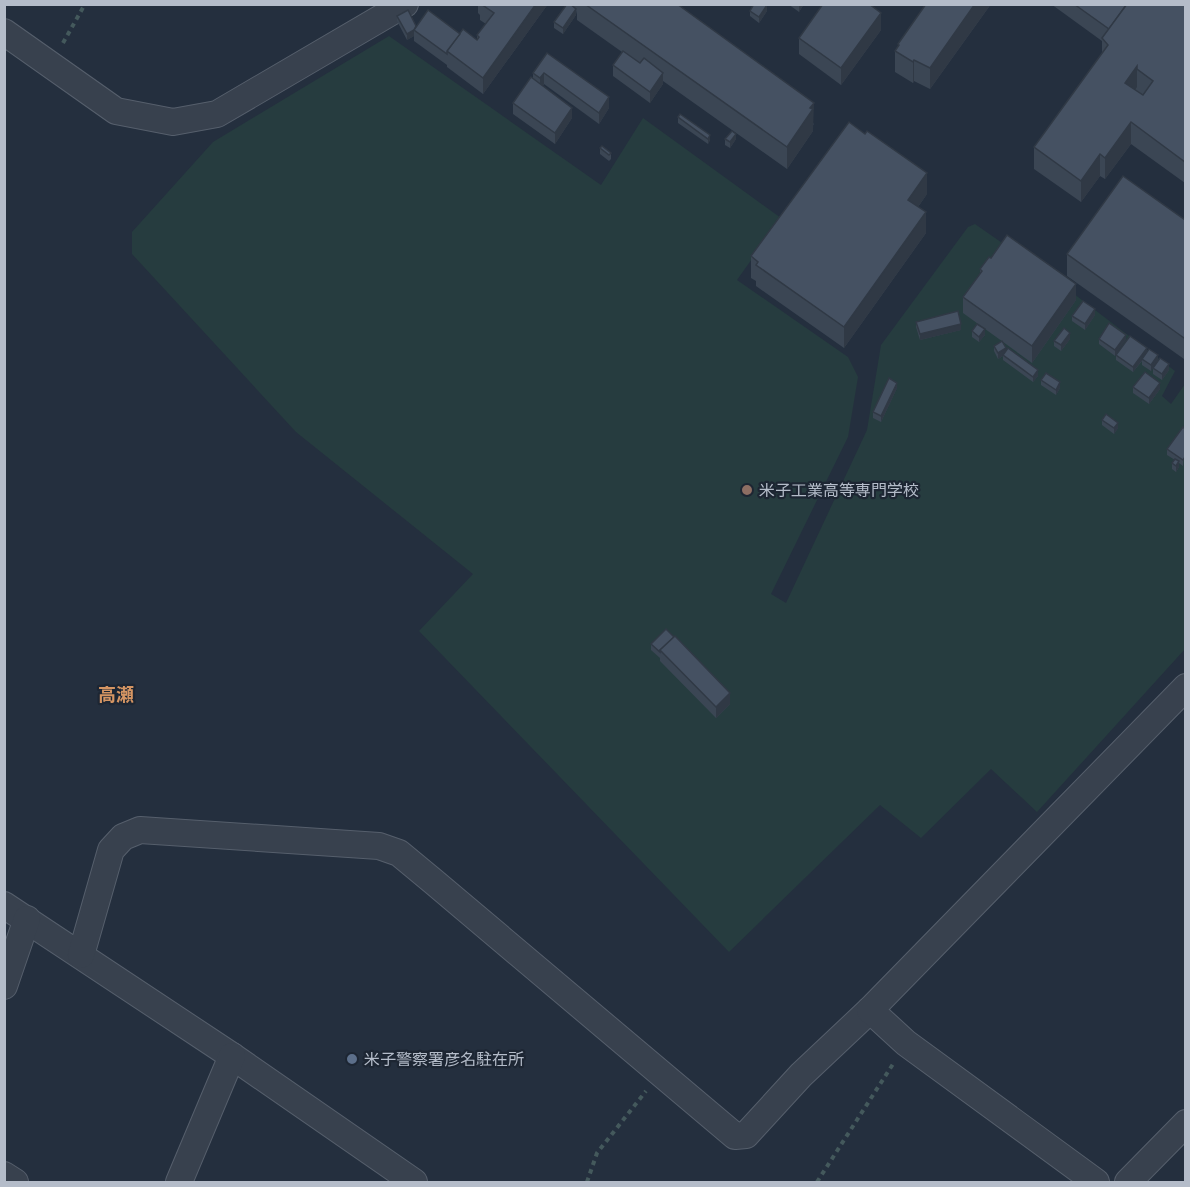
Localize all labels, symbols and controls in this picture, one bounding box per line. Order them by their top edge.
place label: 米子工業高等専門学校 [759,479,919,501]
marker: 米子工業高等専門学校 [740,483,754,497]
district label: 高瀬 [98,682,134,707]
place label: 米子警察署彦名駐在所 [364,1048,524,1070]
marker: 米子警察署彦名駐在所 [345,1052,359,1066]

